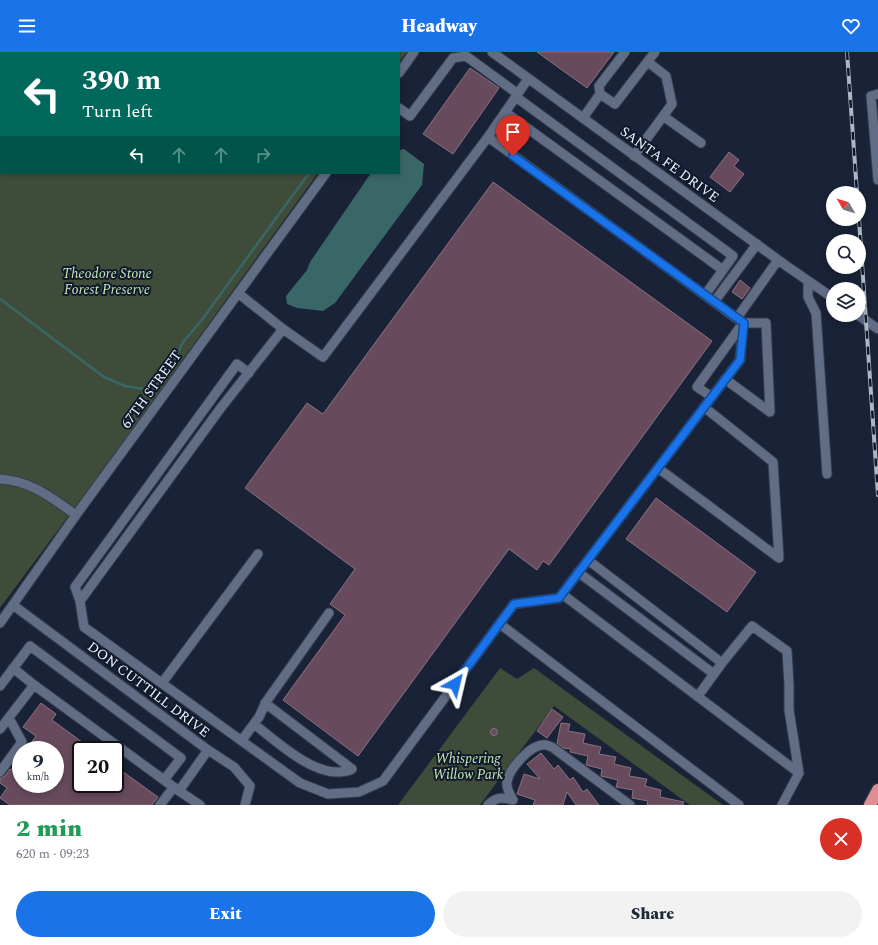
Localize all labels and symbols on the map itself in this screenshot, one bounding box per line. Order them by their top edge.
pin [496,115,530,156]
street label: SANTA FE DRIVE [616,121,724,208]
north arrow [826,186,866,226]
park label: Theodore Stone Forest Preserve [62,263,152,300]
street label: 67TH STREET [116,346,187,433]
street label: DON CUTTILL DRIVE [83,636,214,743]
position arrow [434,663,476,705]
speed limit sign: 20 [72,741,124,793]
park label: Whispering Willow Park [433,748,504,785]

